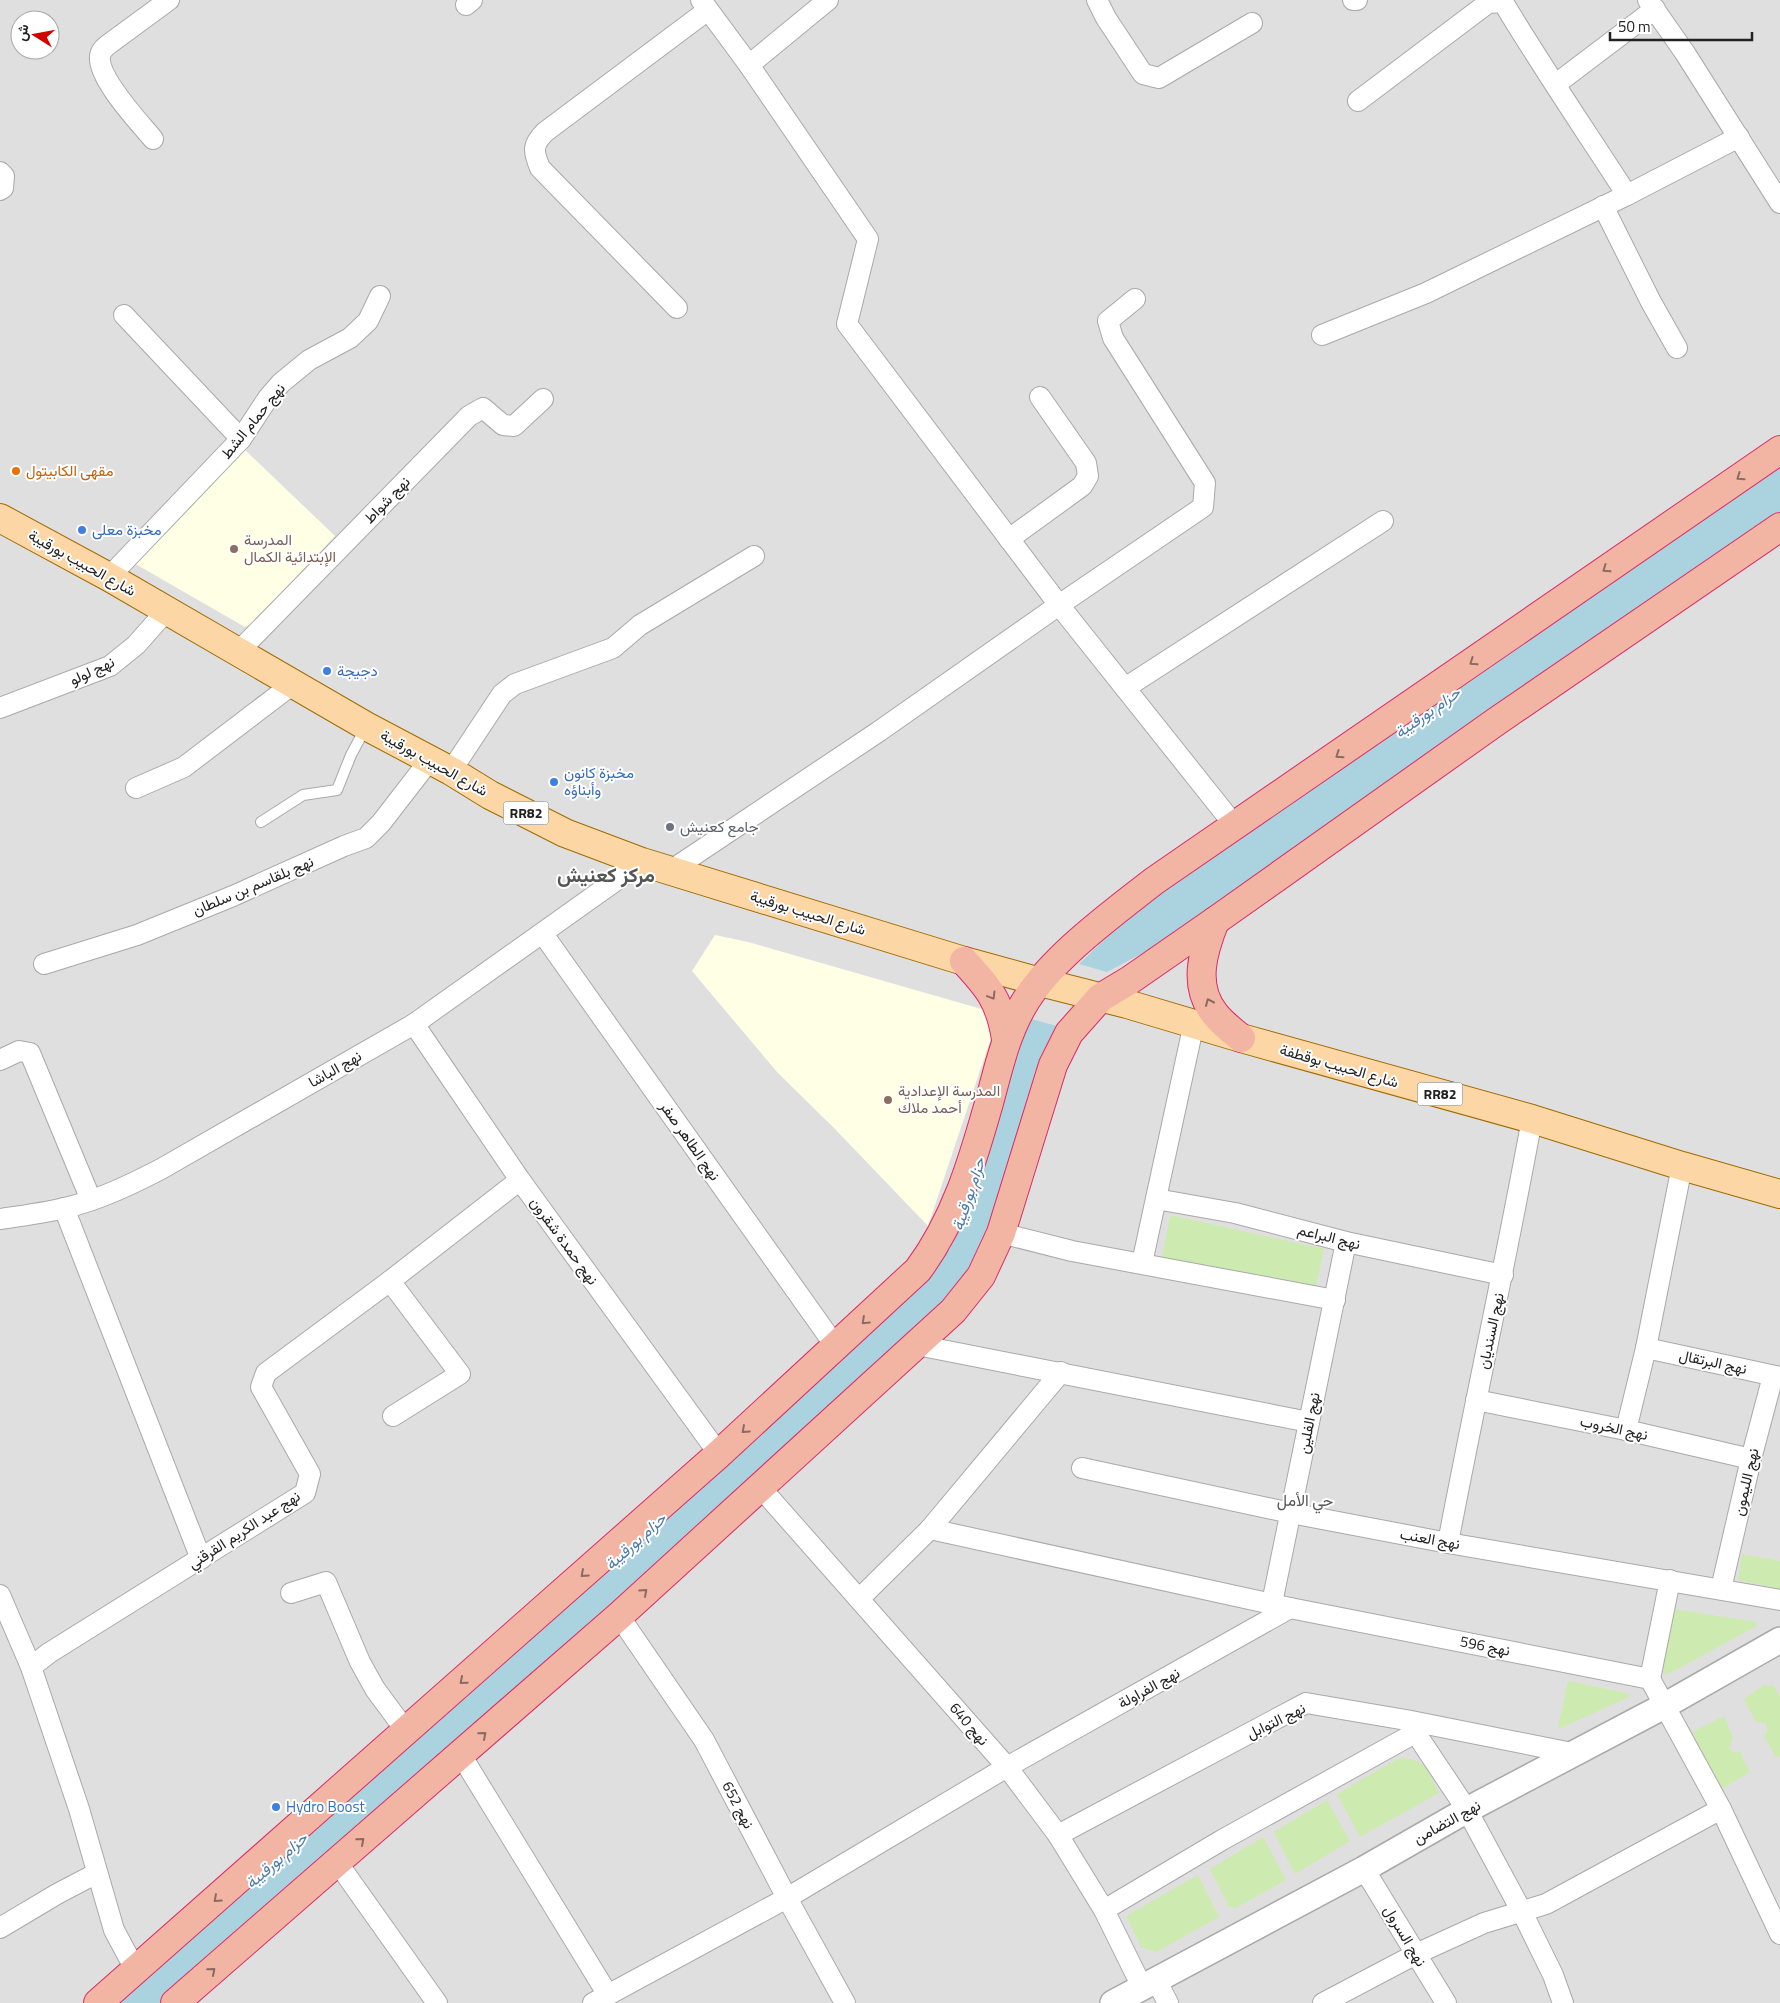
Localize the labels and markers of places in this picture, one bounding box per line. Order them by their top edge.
place label: مقهى الكابيتول [26,459,113,482]
marker: مقهى الكابيتول [10,465,22,477]
place label: مخبزة معلى [92,518,161,541]
marker: مخبزة معلى [76,524,88,536]
place label: المدرسة الإبتدائية الكمال [244,528,336,568]
marker: المدرسة الإبتدائية الكمال [228,543,240,555]
place label: دجيجة [337,659,378,682]
marker: دجيجة [321,665,333,677]
place label: مخبزة كانون وأبناؤه [564,761,634,801]
marker: مخبزة كانون وأبناؤه [548,776,560,788]
place label: جامع كعنيش [680,815,759,838]
marker: جامع كعنيش [664,821,676,833]
place label: المدرسة الإعدادية أحمد ملاك [898,1079,1000,1119]
marker: المدرسة الإعدادية أحمد ملاك [882,1094,894,1106]
place label: Hydro Boost [286,1795,365,1818]
marker: Hydro Boost [270,1801,282,1813]

